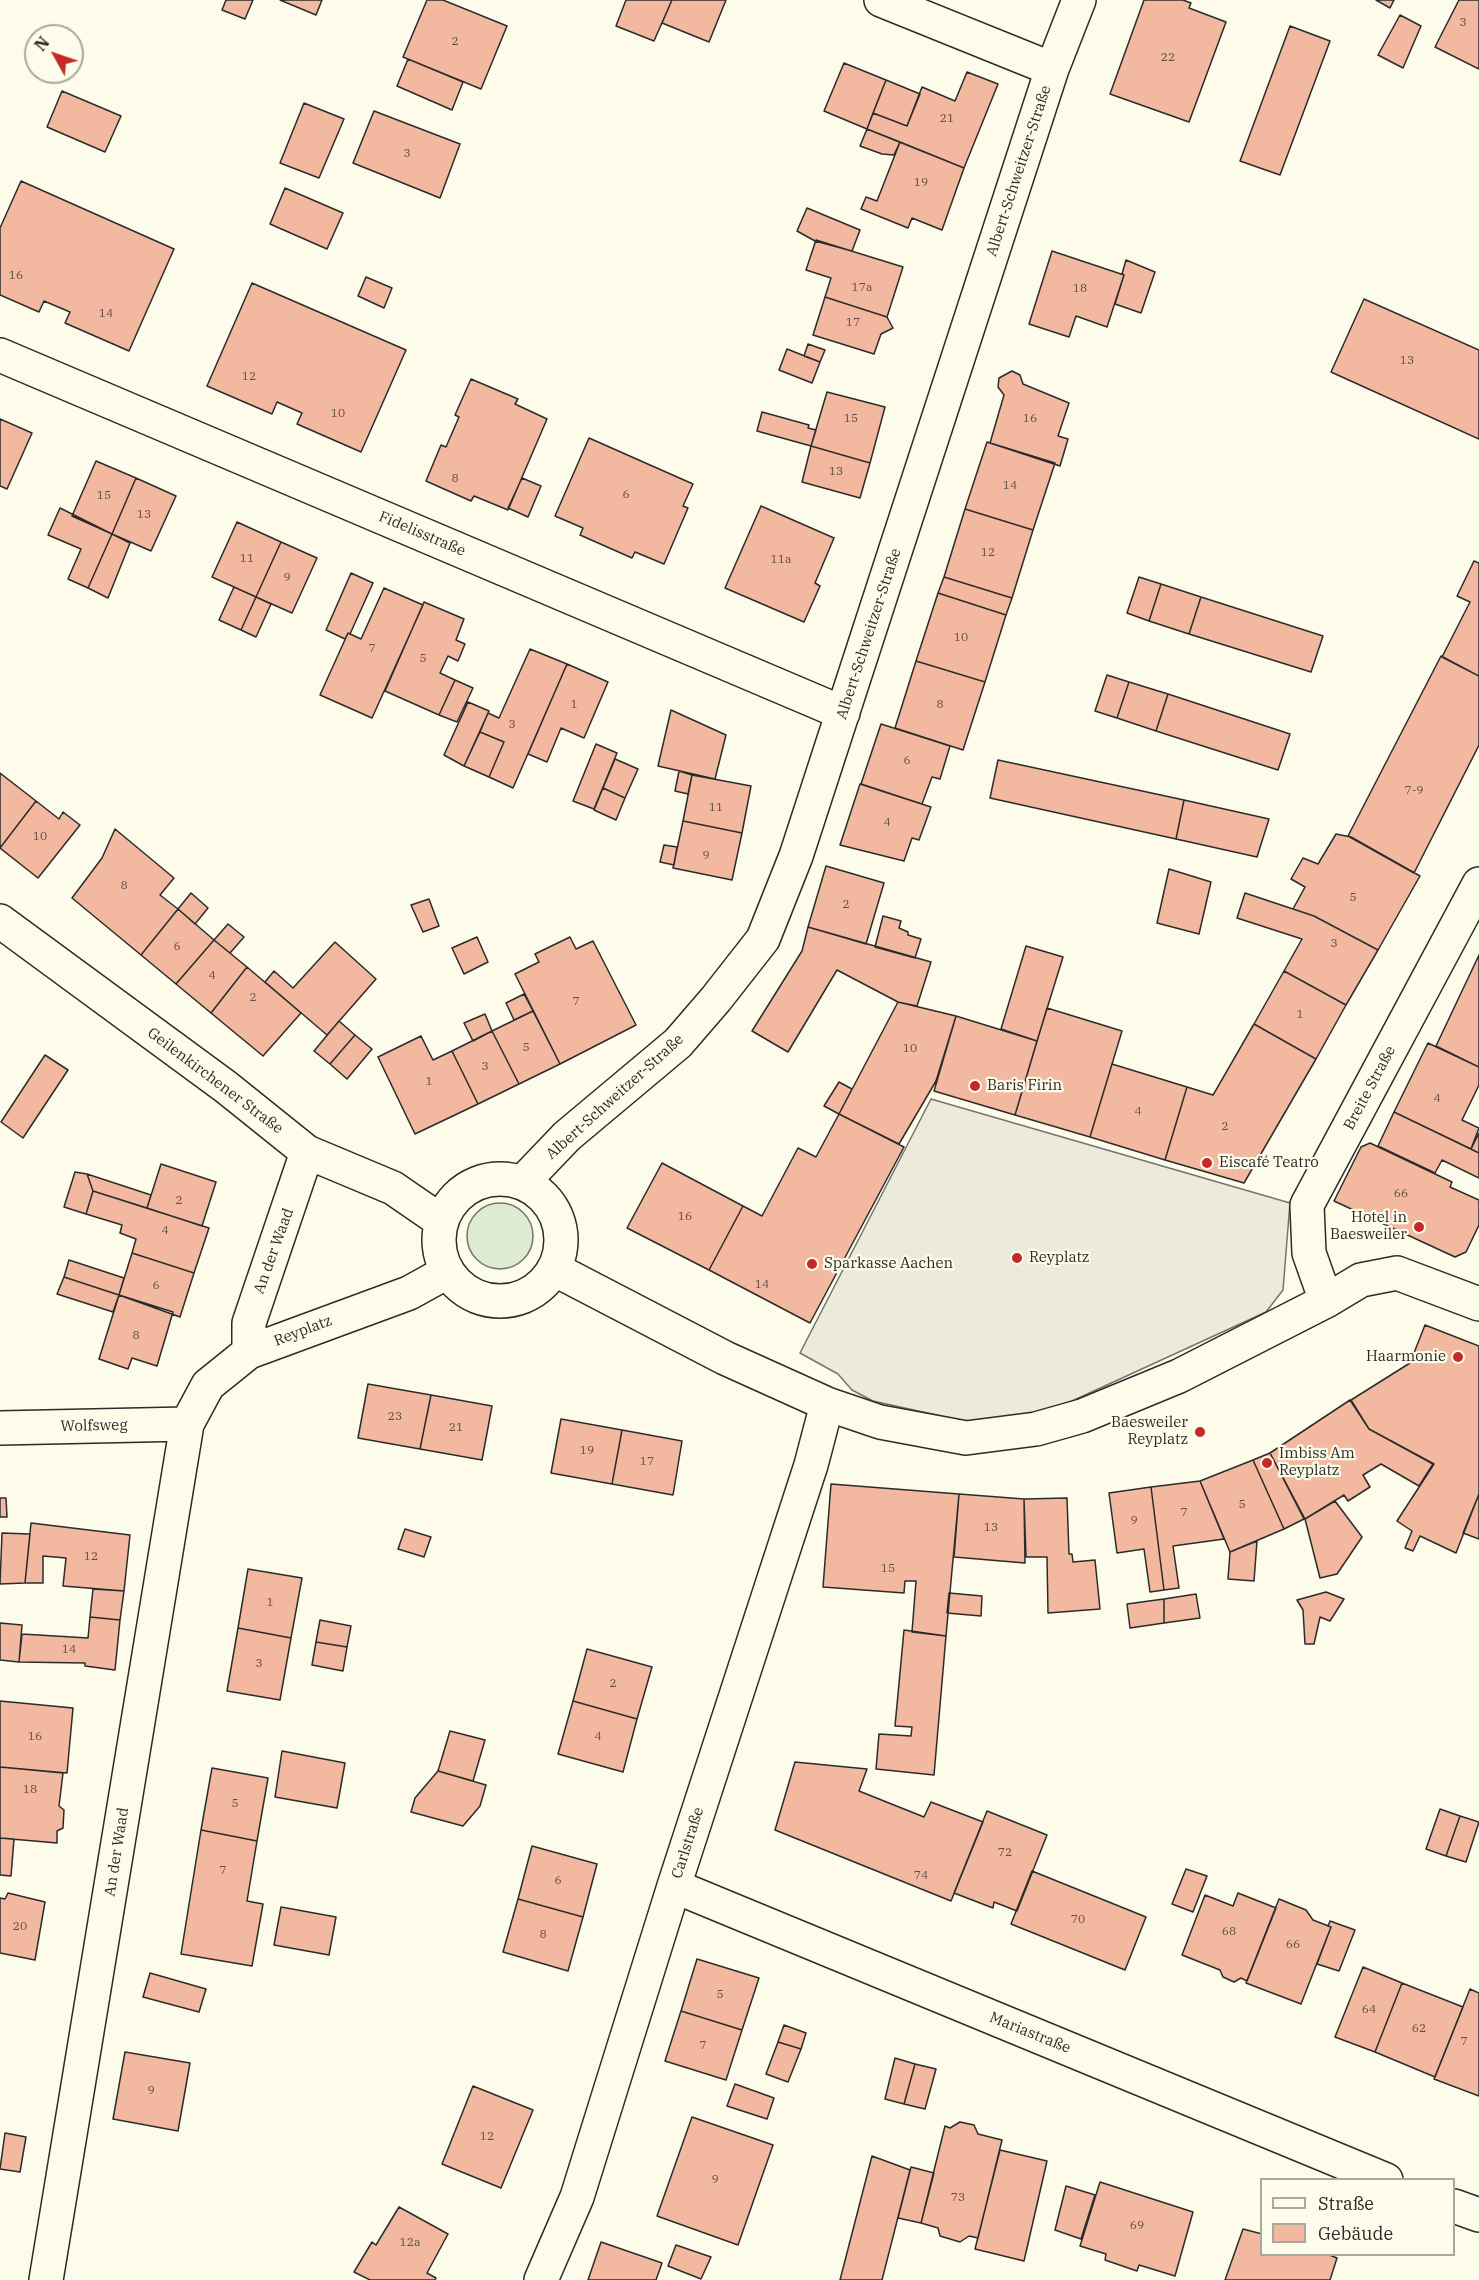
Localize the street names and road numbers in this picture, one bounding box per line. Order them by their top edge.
street label: Albert-Schweitzer-Straße [983,83,1055,259]
street label: Fidelisstraße [376,508,468,560]
street label: Albert-Schweitzer-Straße [833,546,905,722]
street label: Geilenkirchener Straße [144,1024,286,1138]
street label: Albert-Schweitzer-Straße [543,1031,687,1163]
street label: Breite Straße [1340,1043,1400,1133]
street label: An der Waad [250,1206,298,1296]
street label: Reyplatz [272,1312,334,1350]
street label: Wolfsweg [60,1416,128,1436]
street label: Carlstraße [668,1805,708,1881]
street label: An der Waad [101,1806,133,1898]
street label: Mariastraße [987,2009,1073,2057]

